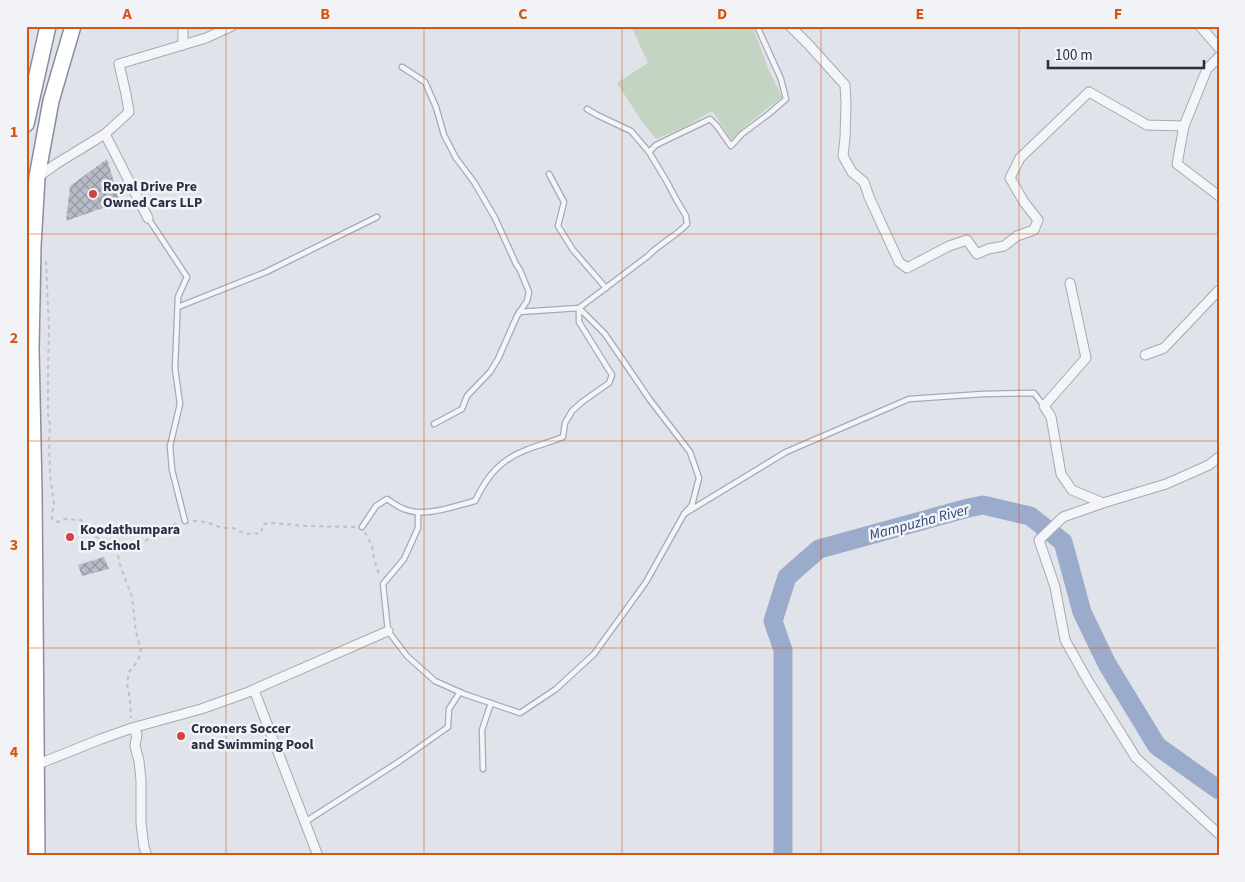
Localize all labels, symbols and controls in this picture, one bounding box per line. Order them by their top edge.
text: A [121,3,132,25]
text: B [320,3,330,25]
text: C [518,3,528,25]
text: D [717,3,727,25]
text: E [916,3,924,25]
text: F [1114,3,1122,25]
scale bar [1048,38,1204,70]
text: 100 m [1055,45,1093,66]
text: 1 [10,121,18,143]
place label: Royal Drive Pre Owned Cars LLP [103,177,202,213]
marker: Royal Drive Pre Owned Cars LLP [87,188,99,200]
text: 2 [10,327,18,349]
water label: Mampuzha River [867,499,972,546]
place label: Koodathumpara LP School [80,520,180,556]
marker: Koodathumpara LP School [64,531,76,543]
text: 3 [10,534,18,556]
place label: Crooners Soccer and Swimming Pool [191,719,313,755]
marker: Crooners Soccer and Swimming Pool [175,730,187,742]
text: 4 [10,741,19,763]

